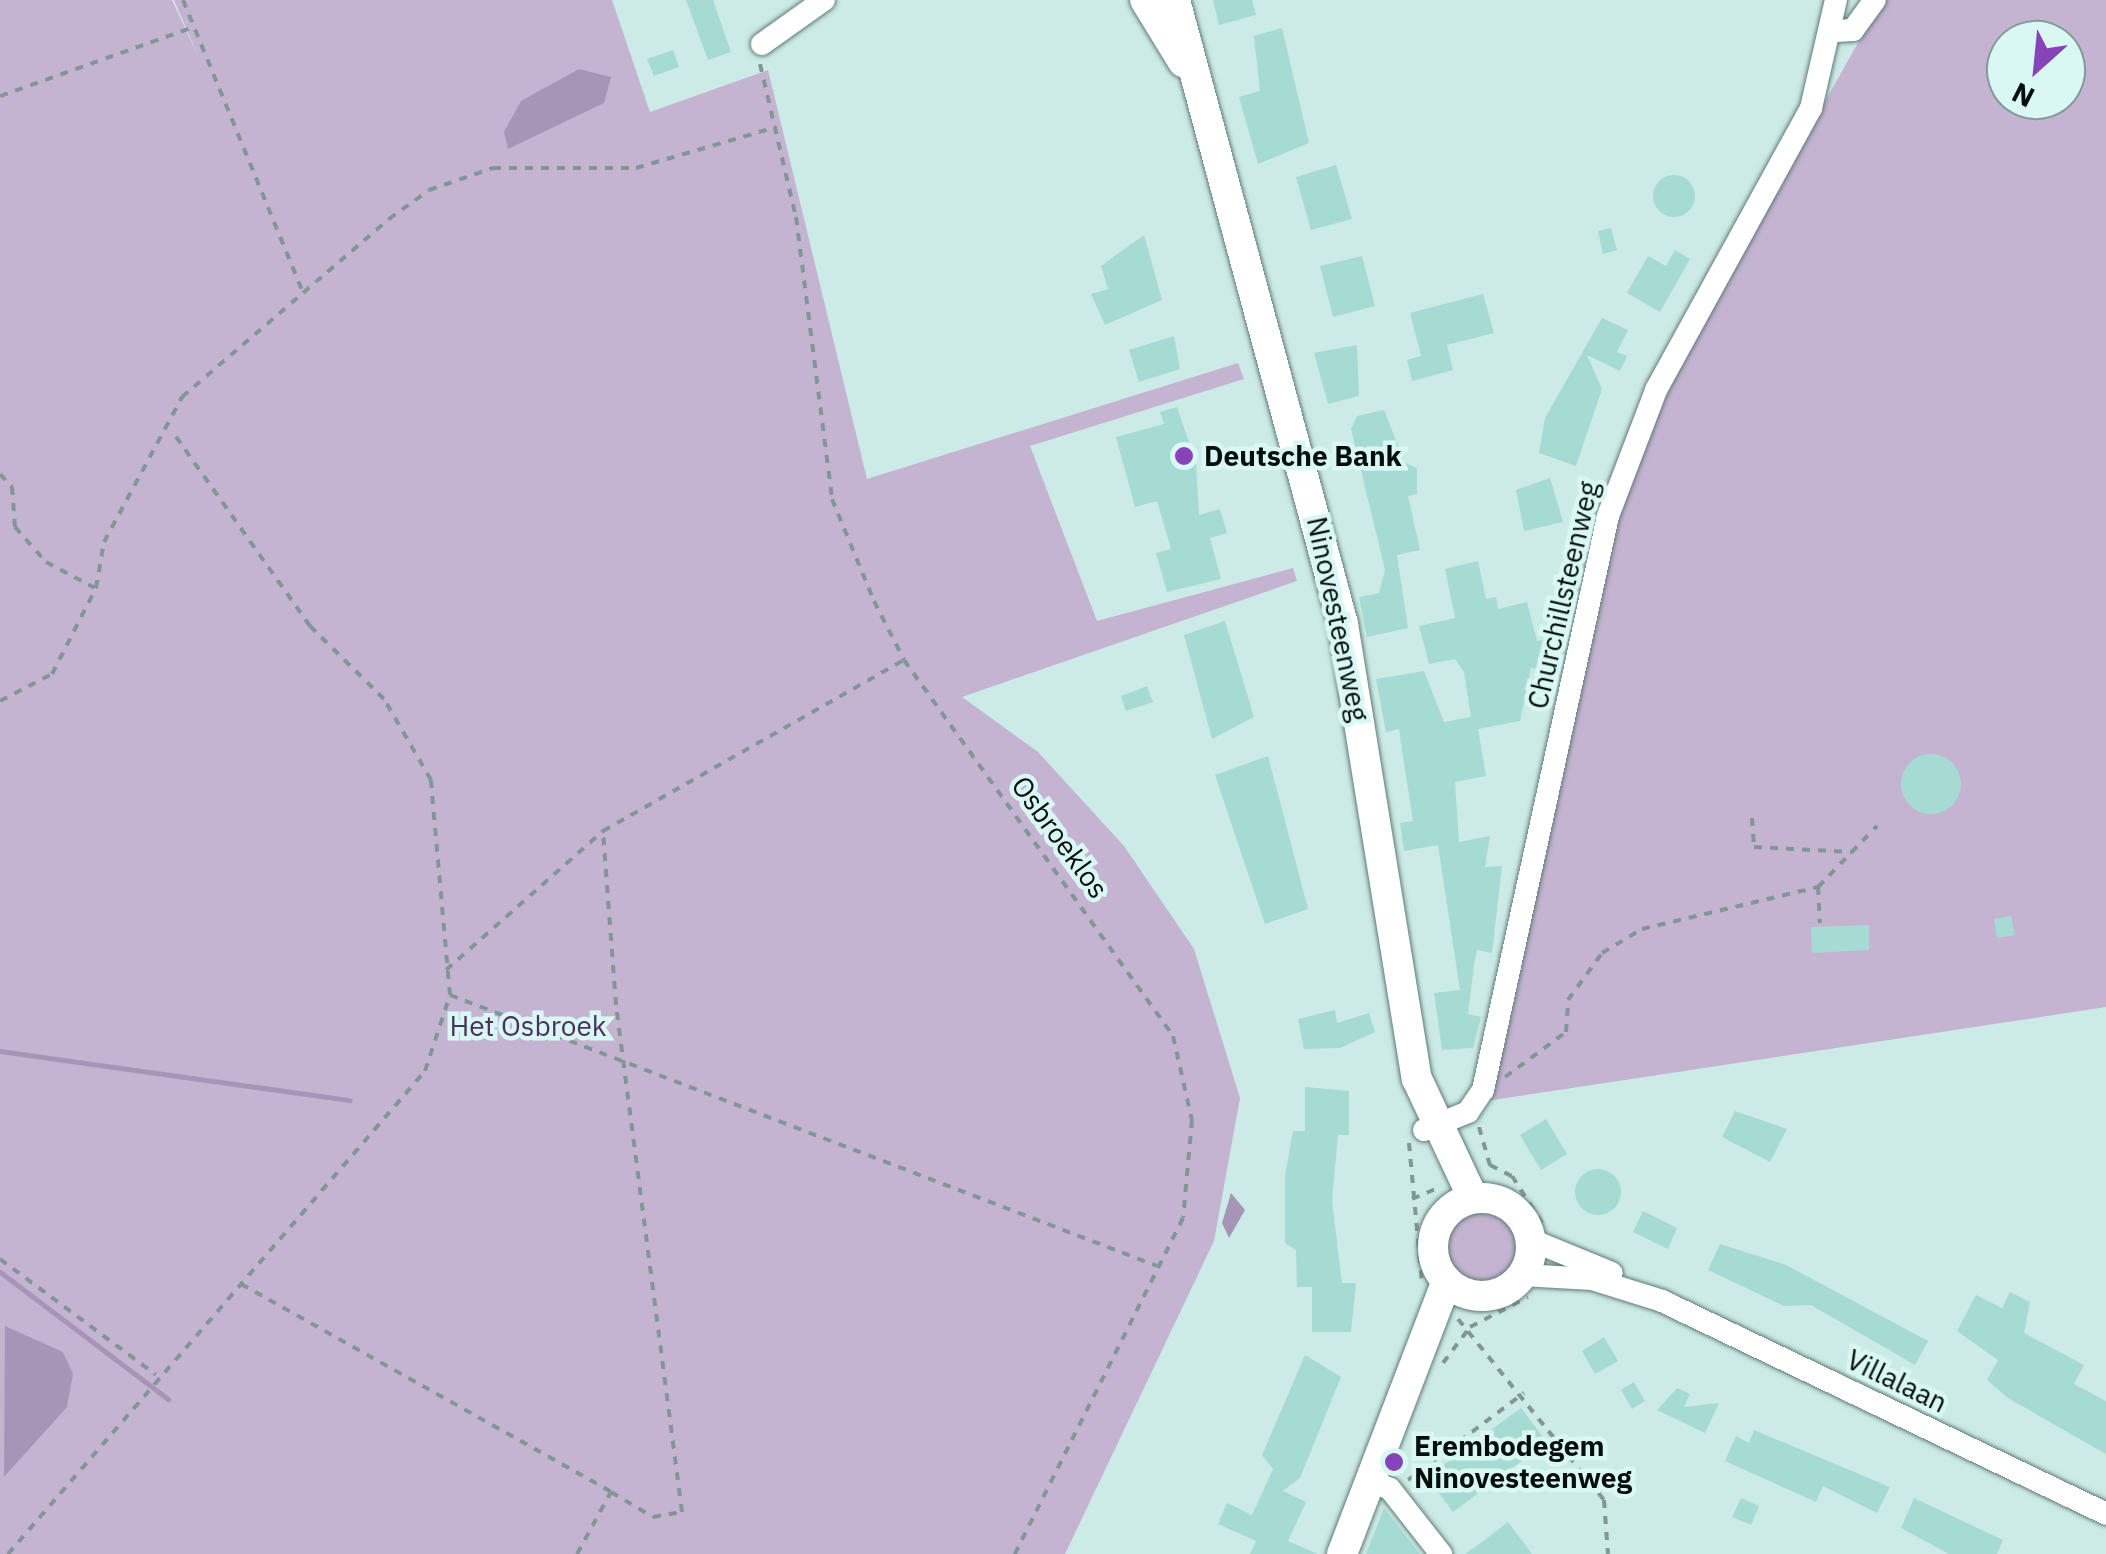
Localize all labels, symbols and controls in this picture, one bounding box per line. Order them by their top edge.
north arrow [1986,20,2086,120]
text: N [2006,74,2040,116]
place label: Deutsche Bank [1204,439,1402,473]
marker: Deutsche Bank [1173,445,1195,467]
street label: Churchillsteenweg [1520,478,1606,712]
street label: Ninovesteenweg [1300,514,1376,724]
street label: Osbroeklos [1005,769,1115,905]
park label: Het Osbroek [449,1009,607,1043]
street label: Villalaan [1841,1342,1953,1420]
place label: Erembodegem Ninovesteenweg [1414,1429,1632,1495]
marker: Erembodegem Ninovesteenweg [1383,1451,1405,1473]

